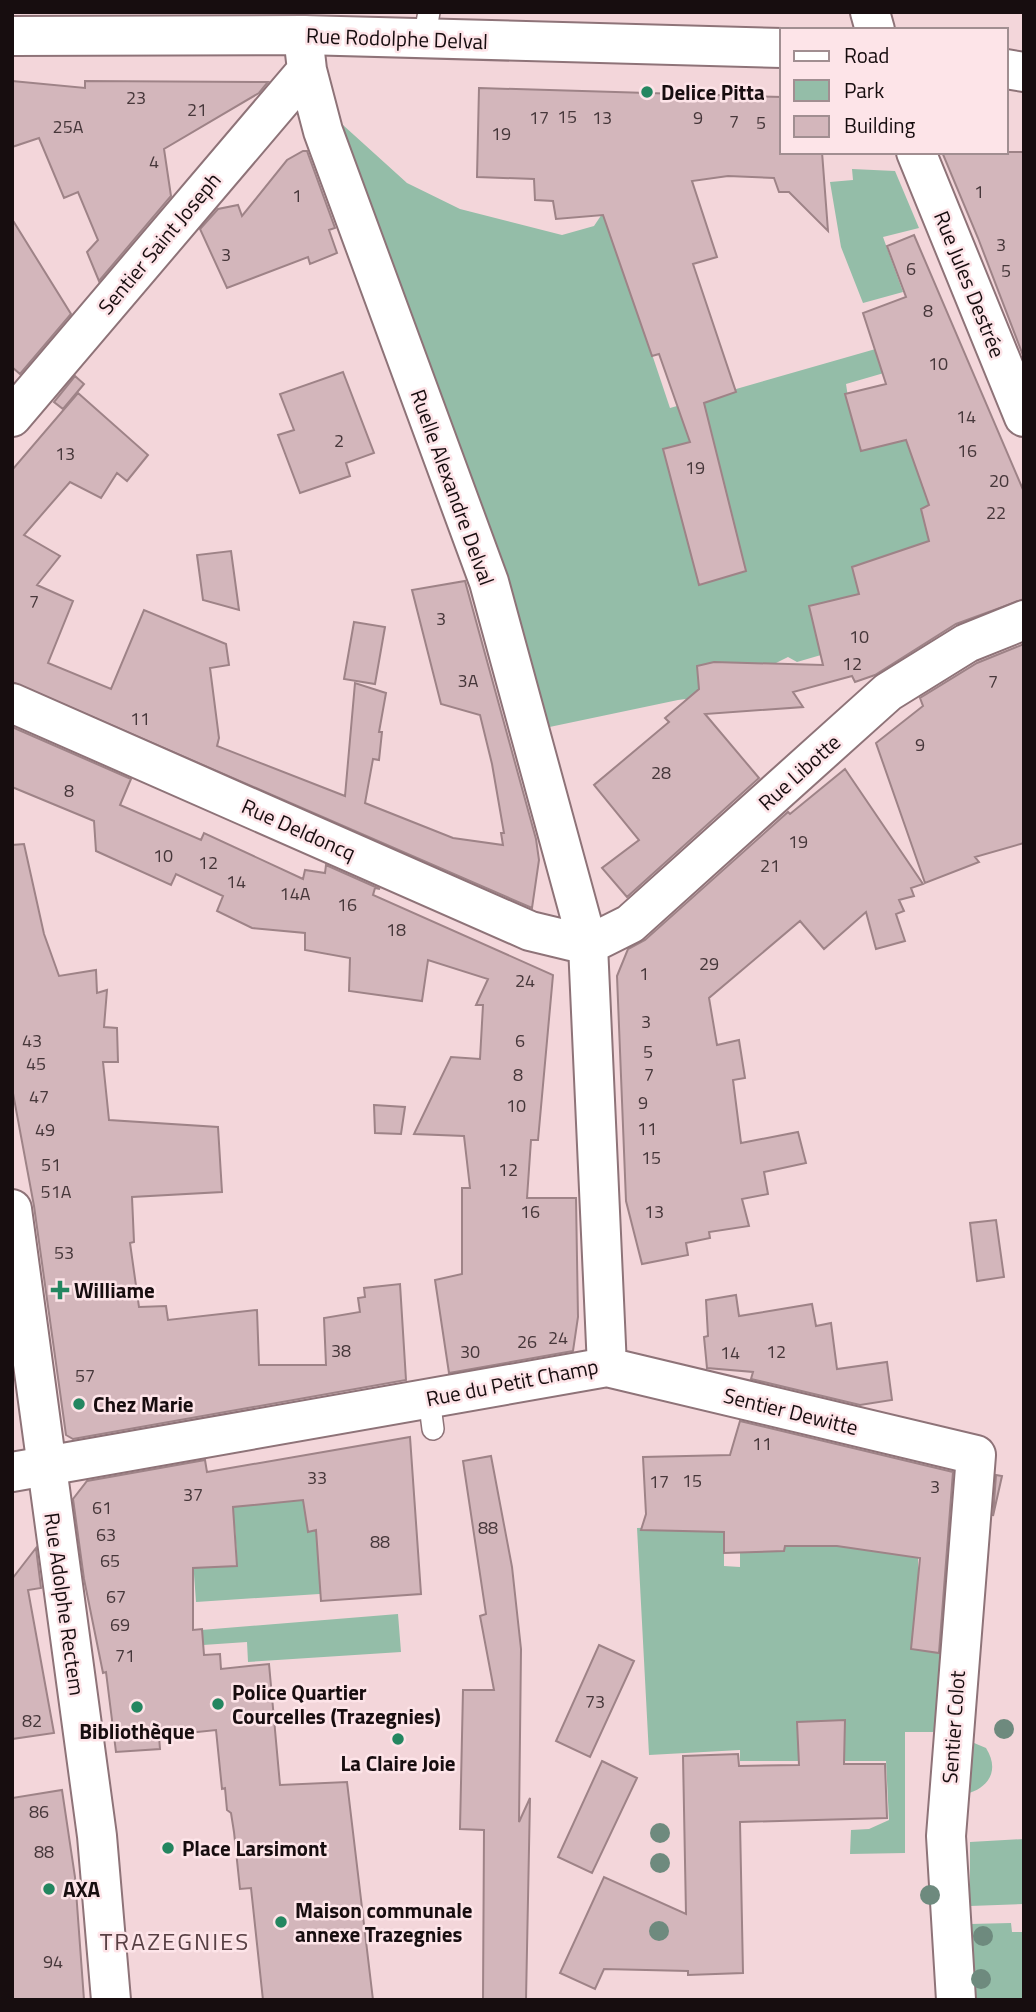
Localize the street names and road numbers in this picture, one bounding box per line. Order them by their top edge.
street label: Rue Rodolphe Delval [305,19,489,57]
street label: Sentier Saint Joseph [90,165,228,321]
street label: Rue Jules Destrée [926,206,1014,362]
street label: Ruelle Alexandre Delval [403,385,503,589]
street label: Rue Libotte [751,726,847,818]
street label: Rue Deldoncq [237,790,361,868]
street label: Rue du Petit Champ [423,1350,601,1414]
street label: Sentier Dewitte [720,1379,862,1443]
street label: Rue Adolphe Rectem [36,1511,94,1697]
street label: Sentier Colot [933,1669,973,1785]

